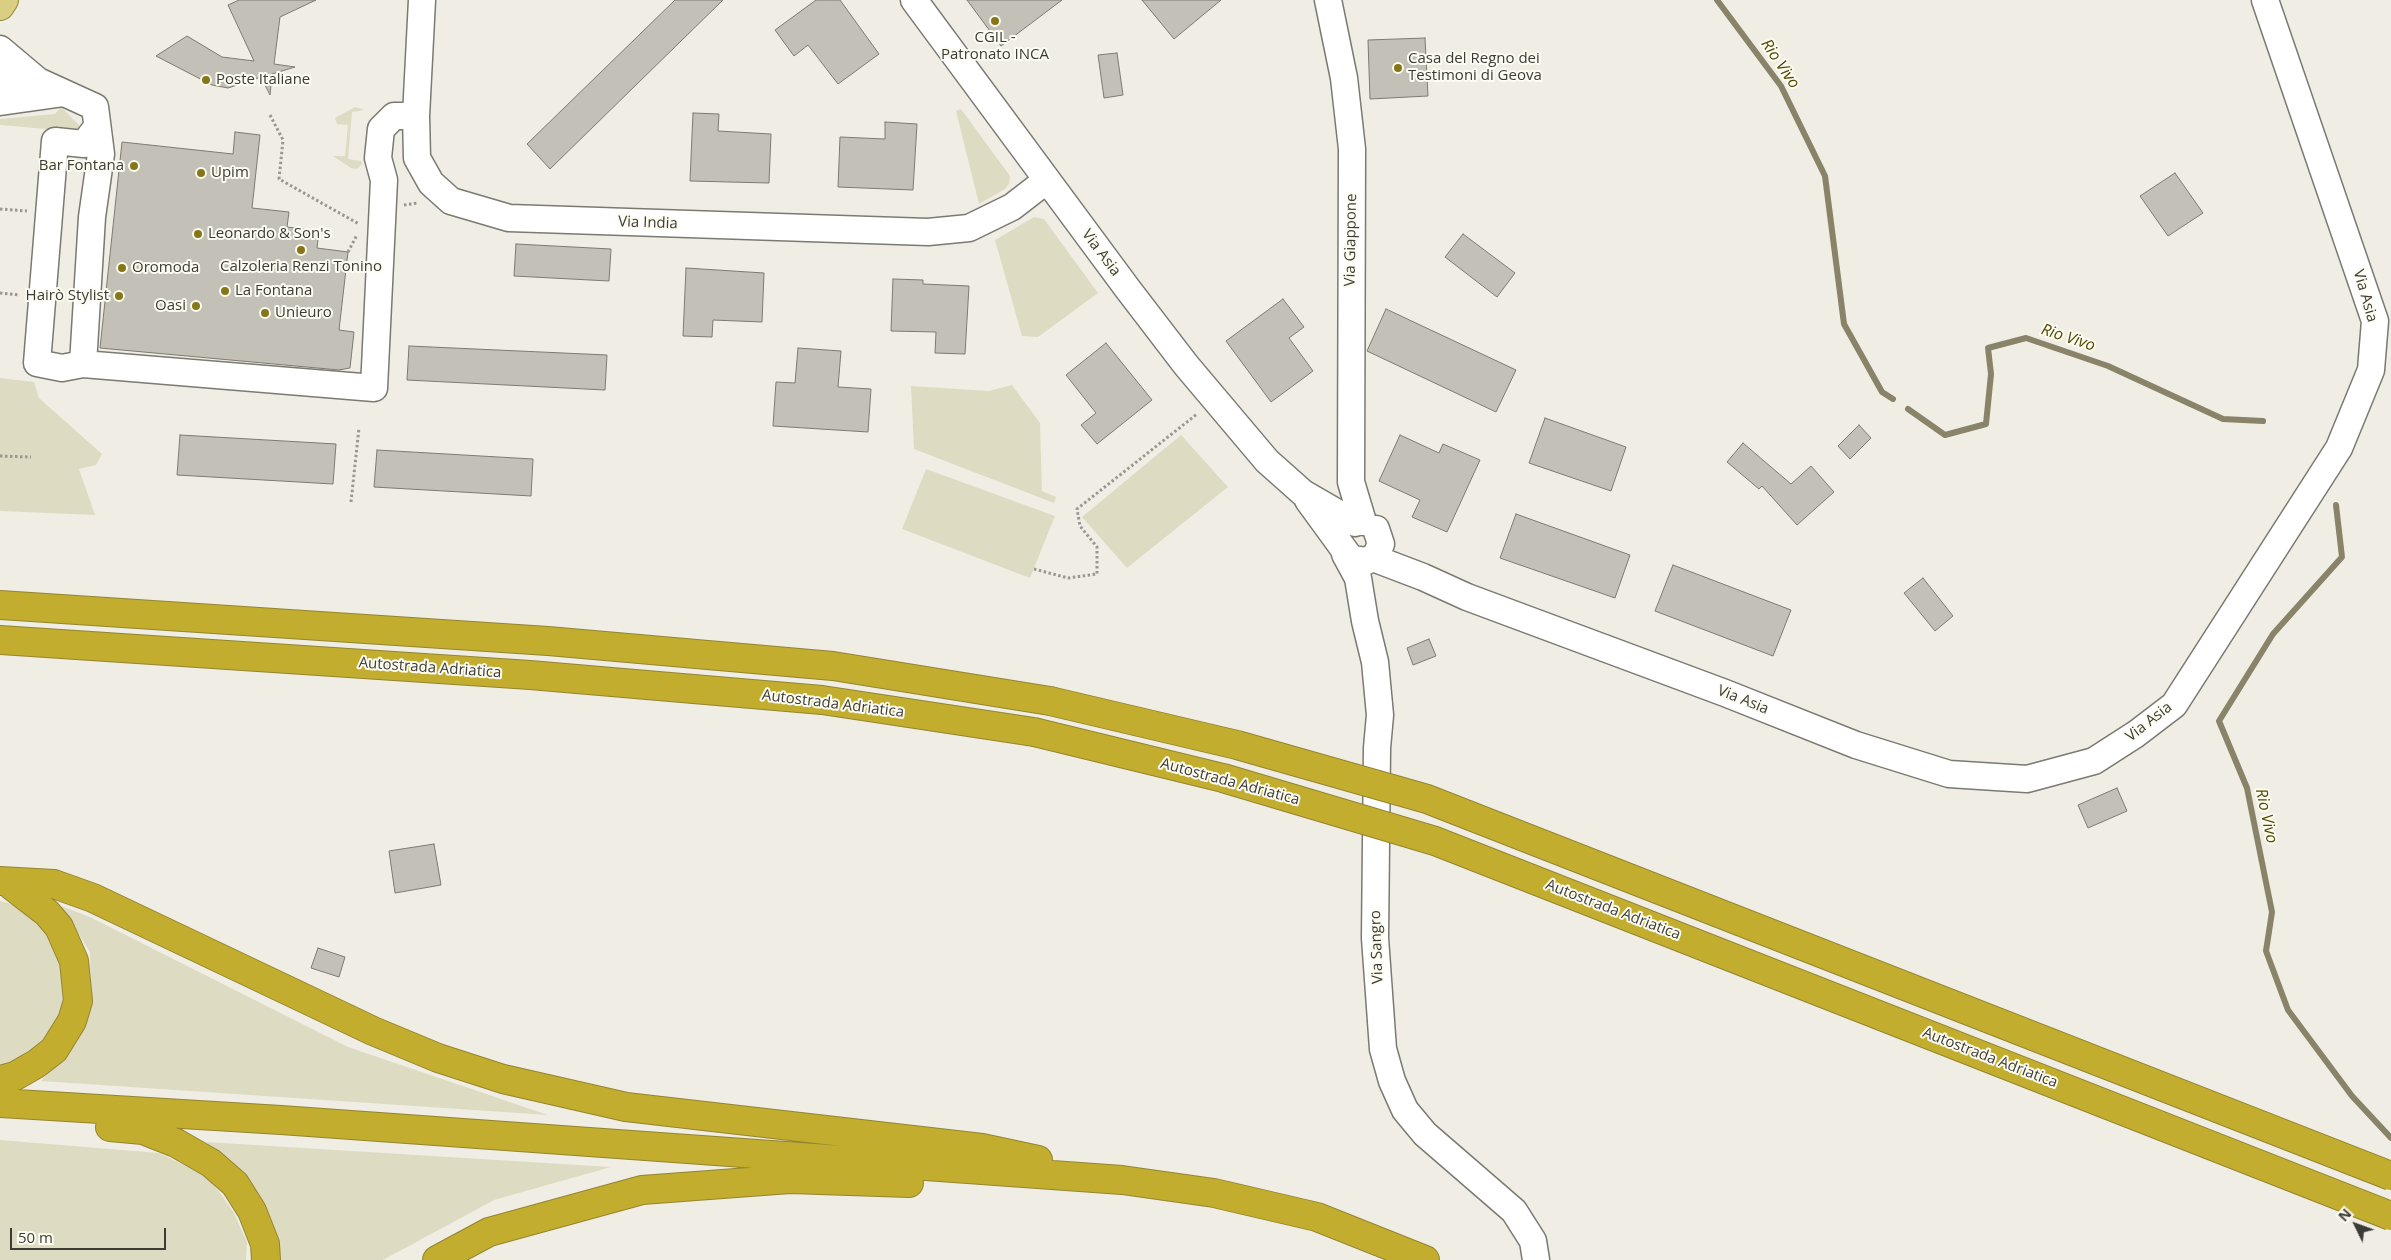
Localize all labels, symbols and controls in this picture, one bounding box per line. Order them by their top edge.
marker: CGIL - Patronato INCA [989,15,1001,27]
place label: CGIL - Patronato INCA [941,29,1049,64]
water label: Rio Vivo [1757,36,1803,92]
place label: Casa del Regno dei Testimoni di Geova [1408,50,1542,85]
marker: Casa del Regno dei Testimoni di Geova [1392,62,1404,74]
place label: Poste Italiane [216,71,310,89]
marker: Poste Italiane [200,74,212,86]
place label: Bar Fontana [39,157,124,175]
marker: Bar Fontana [128,160,140,172]
place label: Upim [211,164,249,182]
marker: Upim [195,167,207,179]
street label: Via Giappone [1341,193,1361,287]
street label: Via India [618,213,678,233]
place label: Leonardo & Son's [208,225,331,243]
street label: Via Asia [1078,226,1124,280]
marker: Leonardo & Son's [192,228,204,240]
marker: Calzoleria Renzi Tonino [295,244,307,256]
place label: Calzoleria Renzi Tonino [220,258,382,276]
place label: Oromoda [132,259,199,277]
marker: Oromoda [116,262,128,274]
street label: Via Asia [2349,268,2381,324]
place label: La Fontana [235,282,312,300]
marker: La Fontana [219,285,231,297]
place label: Hairò Stylist [26,287,109,305]
marker: Hairò Stylist [113,290,125,302]
place label: Oasi [155,297,186,315]
marker: Oasi [190,300,202,312]
place label: Unieuro [275,304,332,322]
marker: Unieuro [259,307,271,319]
water label: Rio Vivo [2039,320,2097,356]
street label: Autostrada Adriatica [358,654,502,682]
street label: Via Asia [1715,682,1771,718]
street label: Autostrada Adriatica [761,686,905,722]
street label: Via Asia [2122,698,2176,746]
street label: Autostrada Adriatica [1159,755,1301,809]
water label: Rio Vivo [2251,787,2281,845]
street label: Autostrada Adriatica [1543,876,1683,944]
street label: Via Sangro [1367,910,1387,984]
street label: Autostrada Adriatica [1920,1024,2060,1092]
north arrow [2331,1200,2381,1250]
text: N [2334,1204,2355,1225]
scale bar [12,1218,169,1250]
text: 50 m [18,1227,53,1247]

